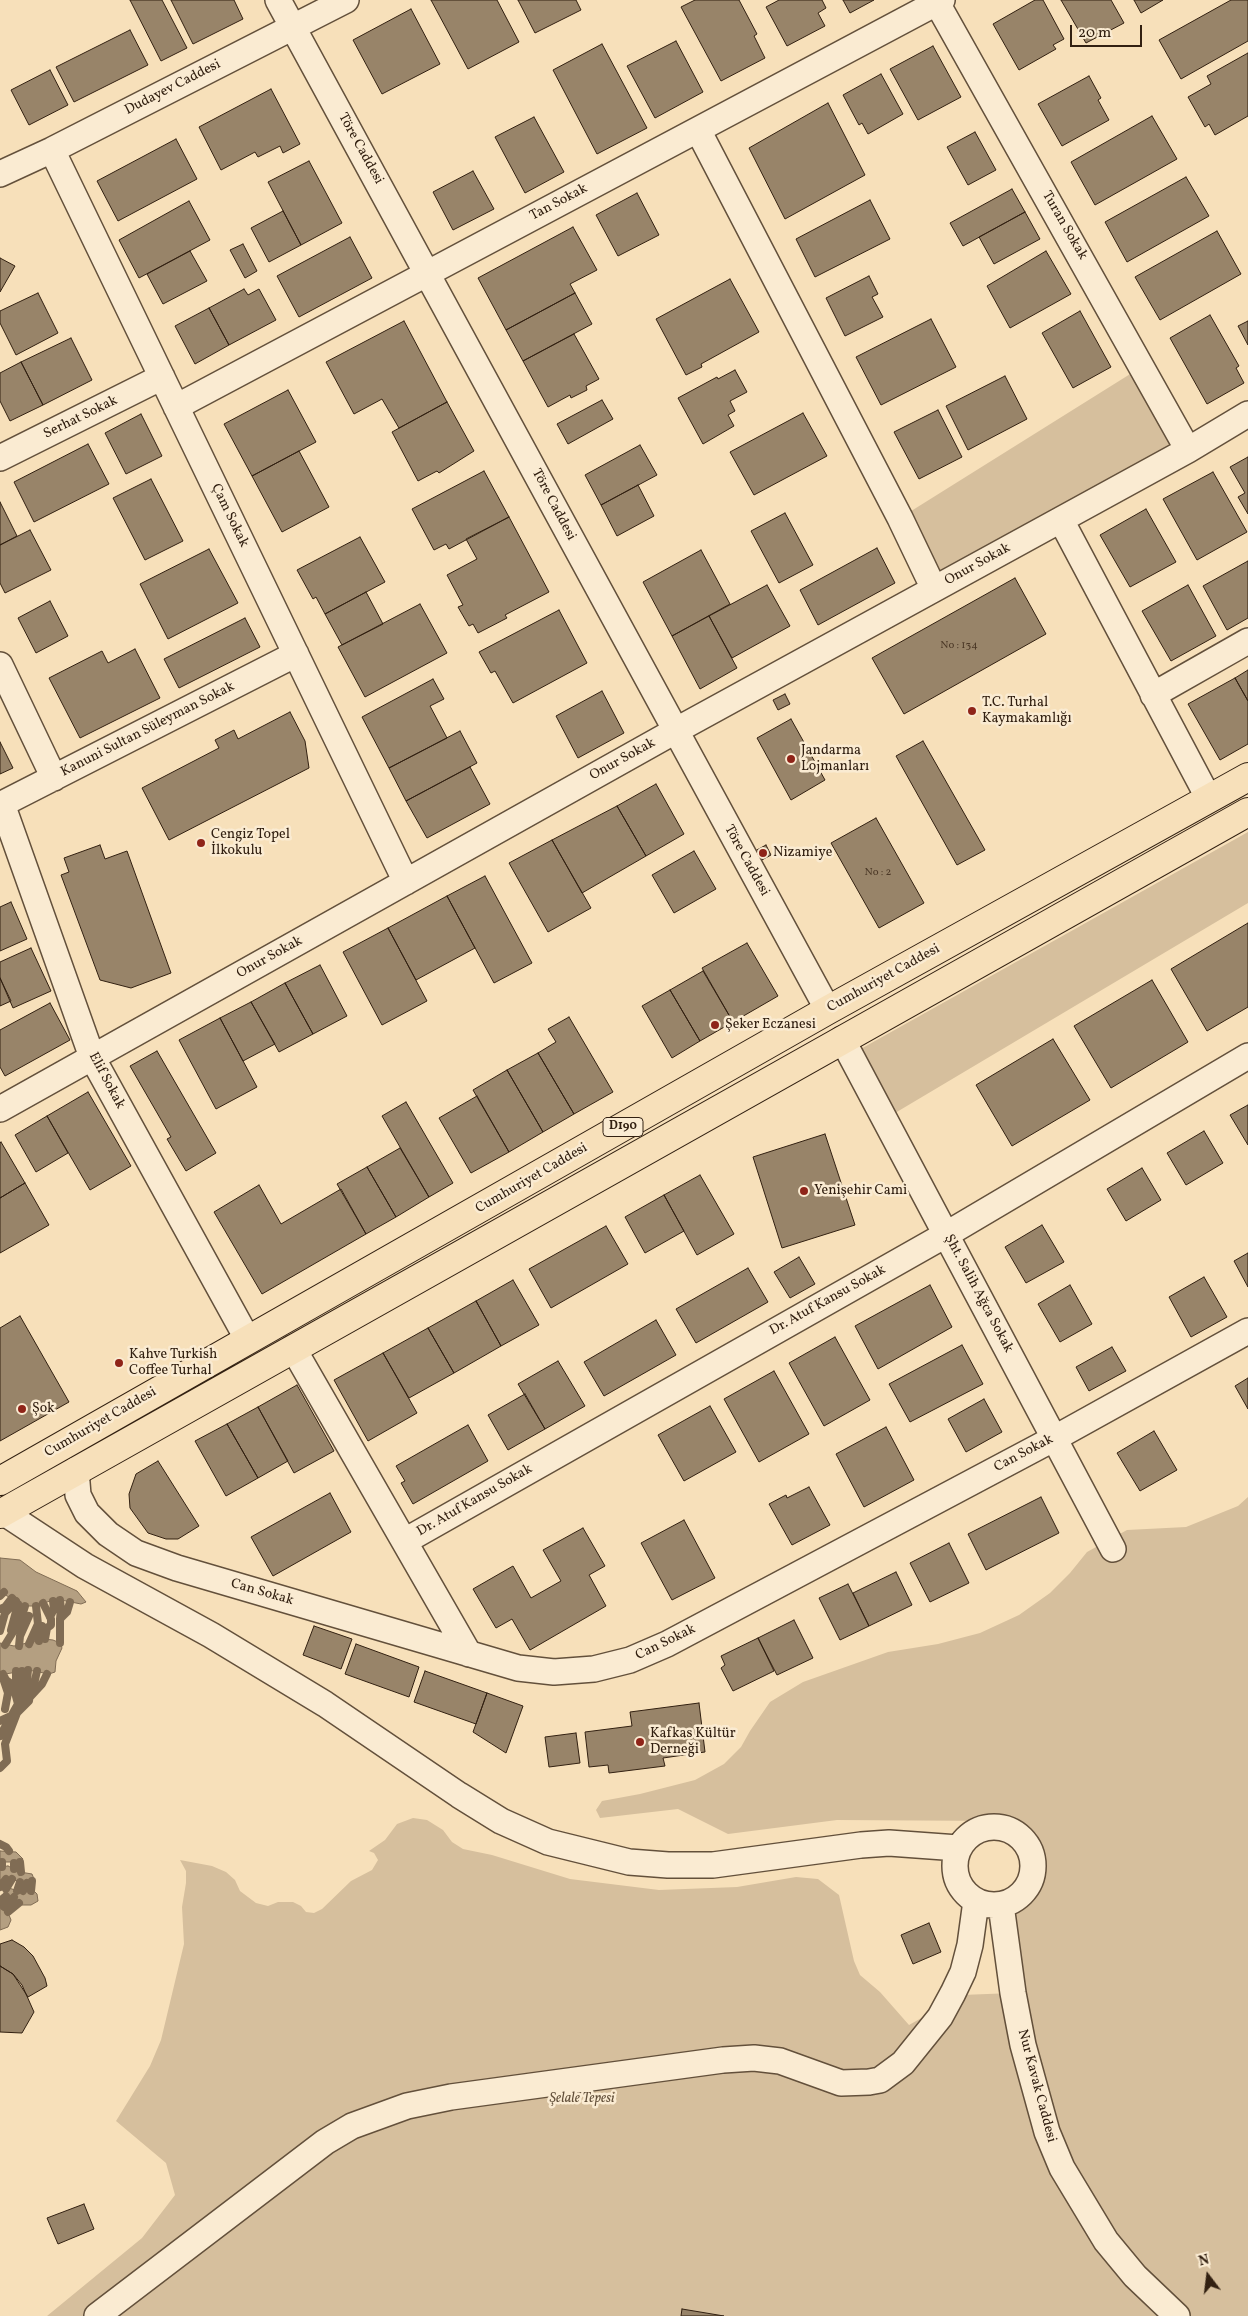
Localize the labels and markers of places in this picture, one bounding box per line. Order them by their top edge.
place label: T.C. Turhal Kaymakamlığı [982,695,1072,728]
marker: T.C. Turhal Kaymakamlığı [966,705,978,717]
place label: Jandarma Lojmanları [801,743,869,776]
marker: Jandarma Lojmanları [785,753,797,765]
place label: Cengiz Topel İlkokulu [211,827,290,860]
marker: Cengiz Topel İlkokulu [195,837,207,849]
place label: Nizamiye [773,845,832,861]
marker: Nizamiye [757,847,769,859]
place label: Şeker Eczanesi [725,1017,816,1033]
marker: Şeker Eczanesi [709,1019,721,1031]
place label: Yenişehir Cami [814,1183,907,1199]
marker: Yenişehir Cami [798,1185,810,1197]
place label: Kahve Turkish Coffee Turhal [129,1347,217,1380]
marker: Kahve Turkish Coffee Turhal [113,1357,125,1369]
place label: Şok [32,1401,55,1417]
marker: Şok [16,1403,28,1415]
place label: Kafkas Kültür Derneği [650,1726,736,1758]
marker: Kafkas Kültür Derneği [634,1736,646,1748]

